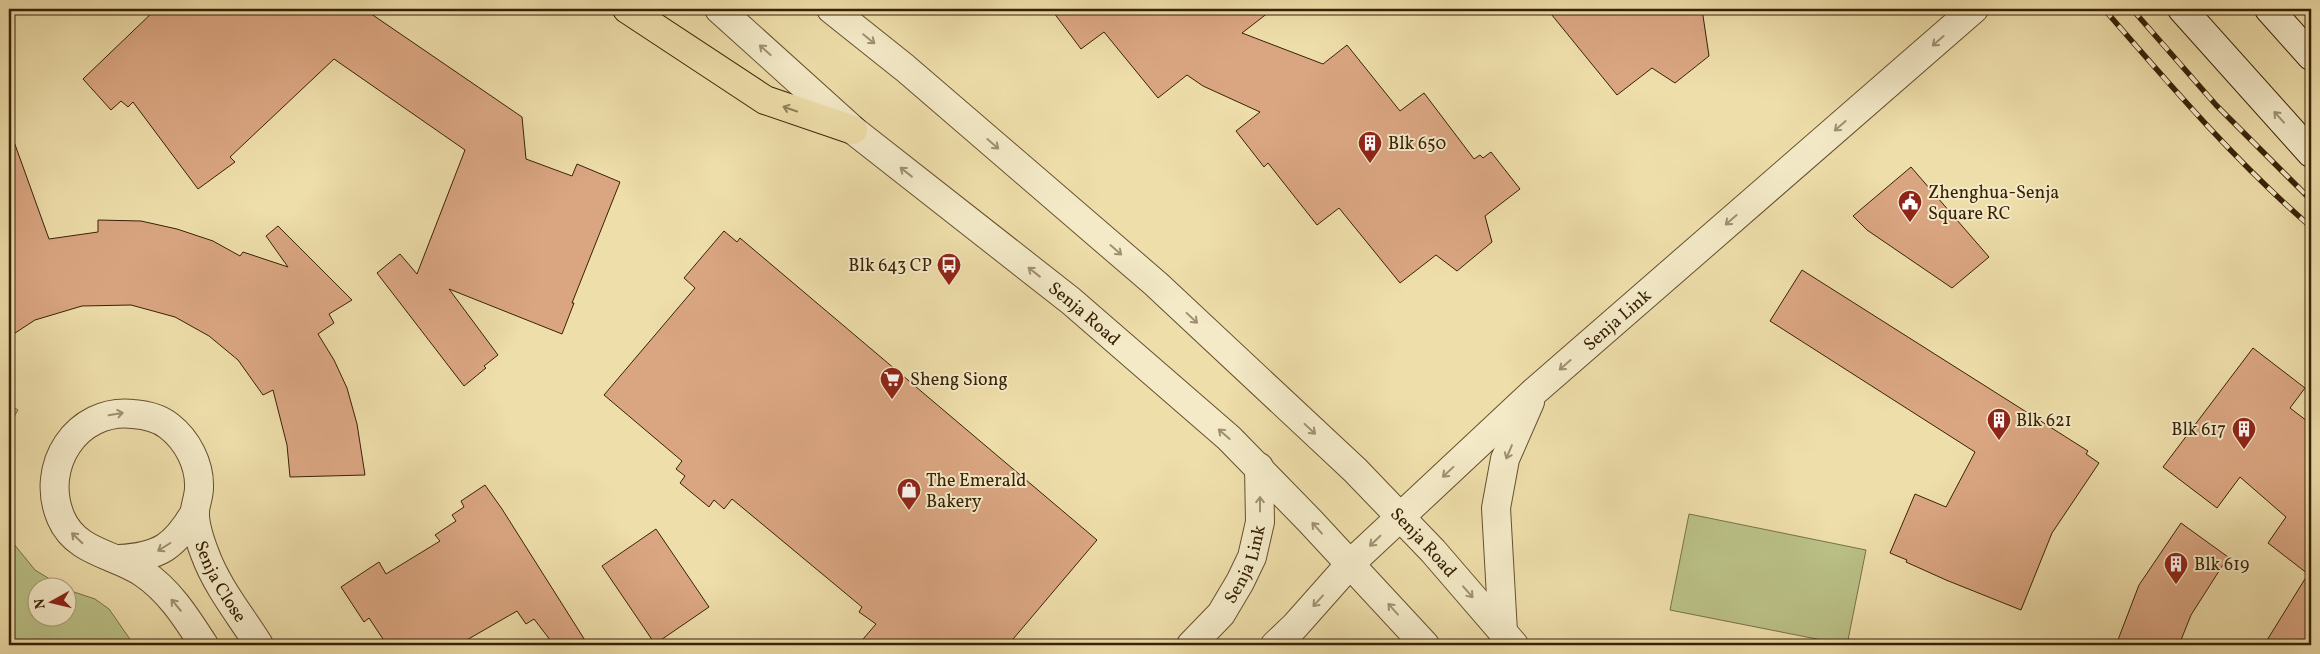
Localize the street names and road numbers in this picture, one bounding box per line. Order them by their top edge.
street label: Senja Road [1042,277,1125,352]
street label: Senja Link [1578,284,1658,357]
street label: Senja Road [1384,503,1462,584]
street label: Senja Link [1219,523,1273,609]
street label: Senja Close [187,537,252,628]

